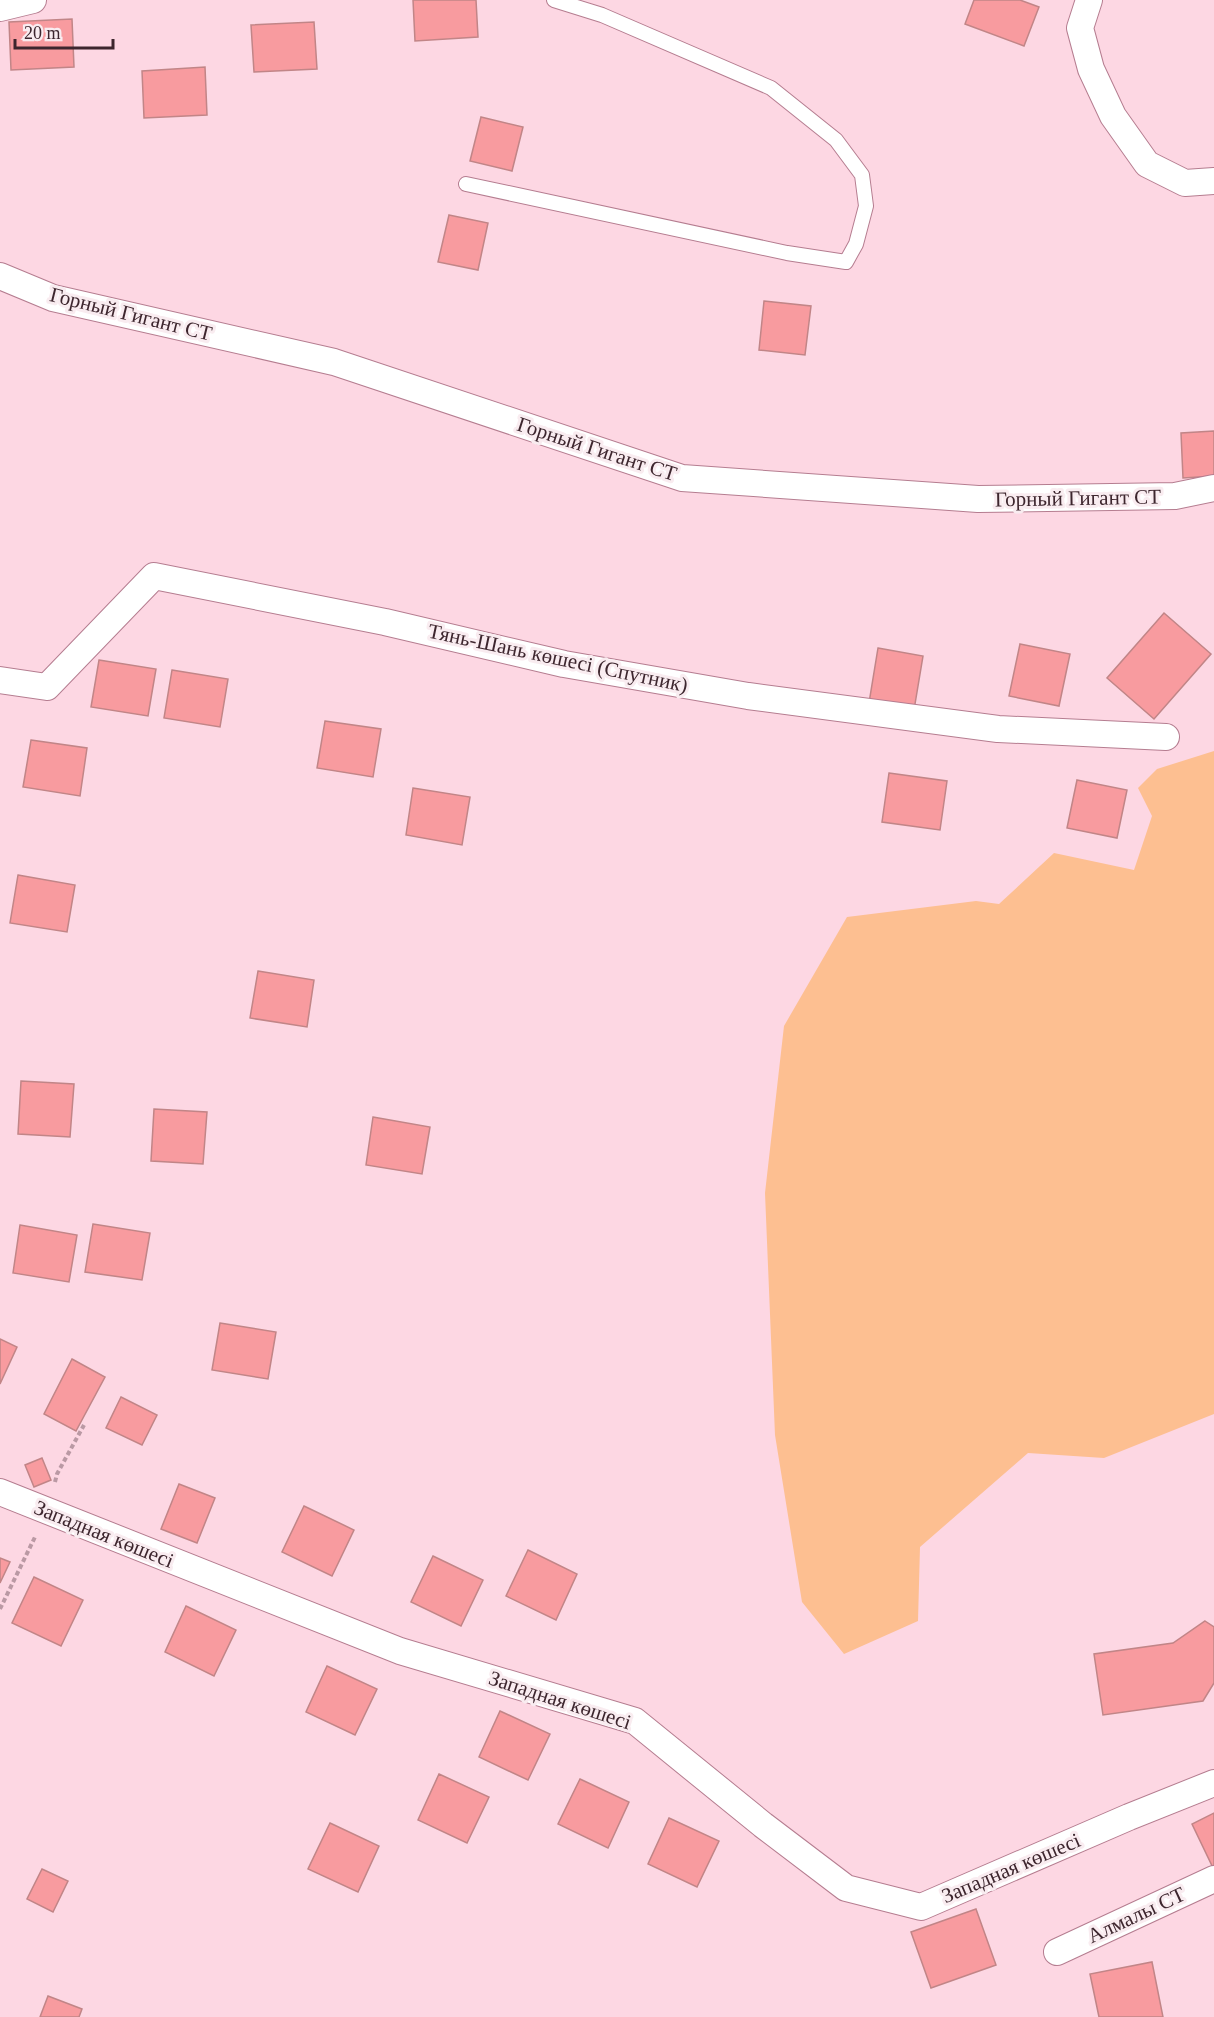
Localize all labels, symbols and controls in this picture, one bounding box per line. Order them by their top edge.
scale bar [15,12,112,50]
text: 20 m [24,23,61,43]
street label: Горный Гигант СТ [47,282,215,346]
street label: Горный Гигант СТ [514,412,680,486]
street label: Горный Гигант СТ [995,485,1161,511]
street label: Тянь-Шань көшесі (Спутник) [426,619,690,697]
street label: Западная көшесі [31,1495,177,1573]
street label: Западная көшесі [486,1666,634,1734]
street label: Западная көшесі [938,1828,1084,1908]
street label: Алмалы СТ [1083,1882,1189,1948]

